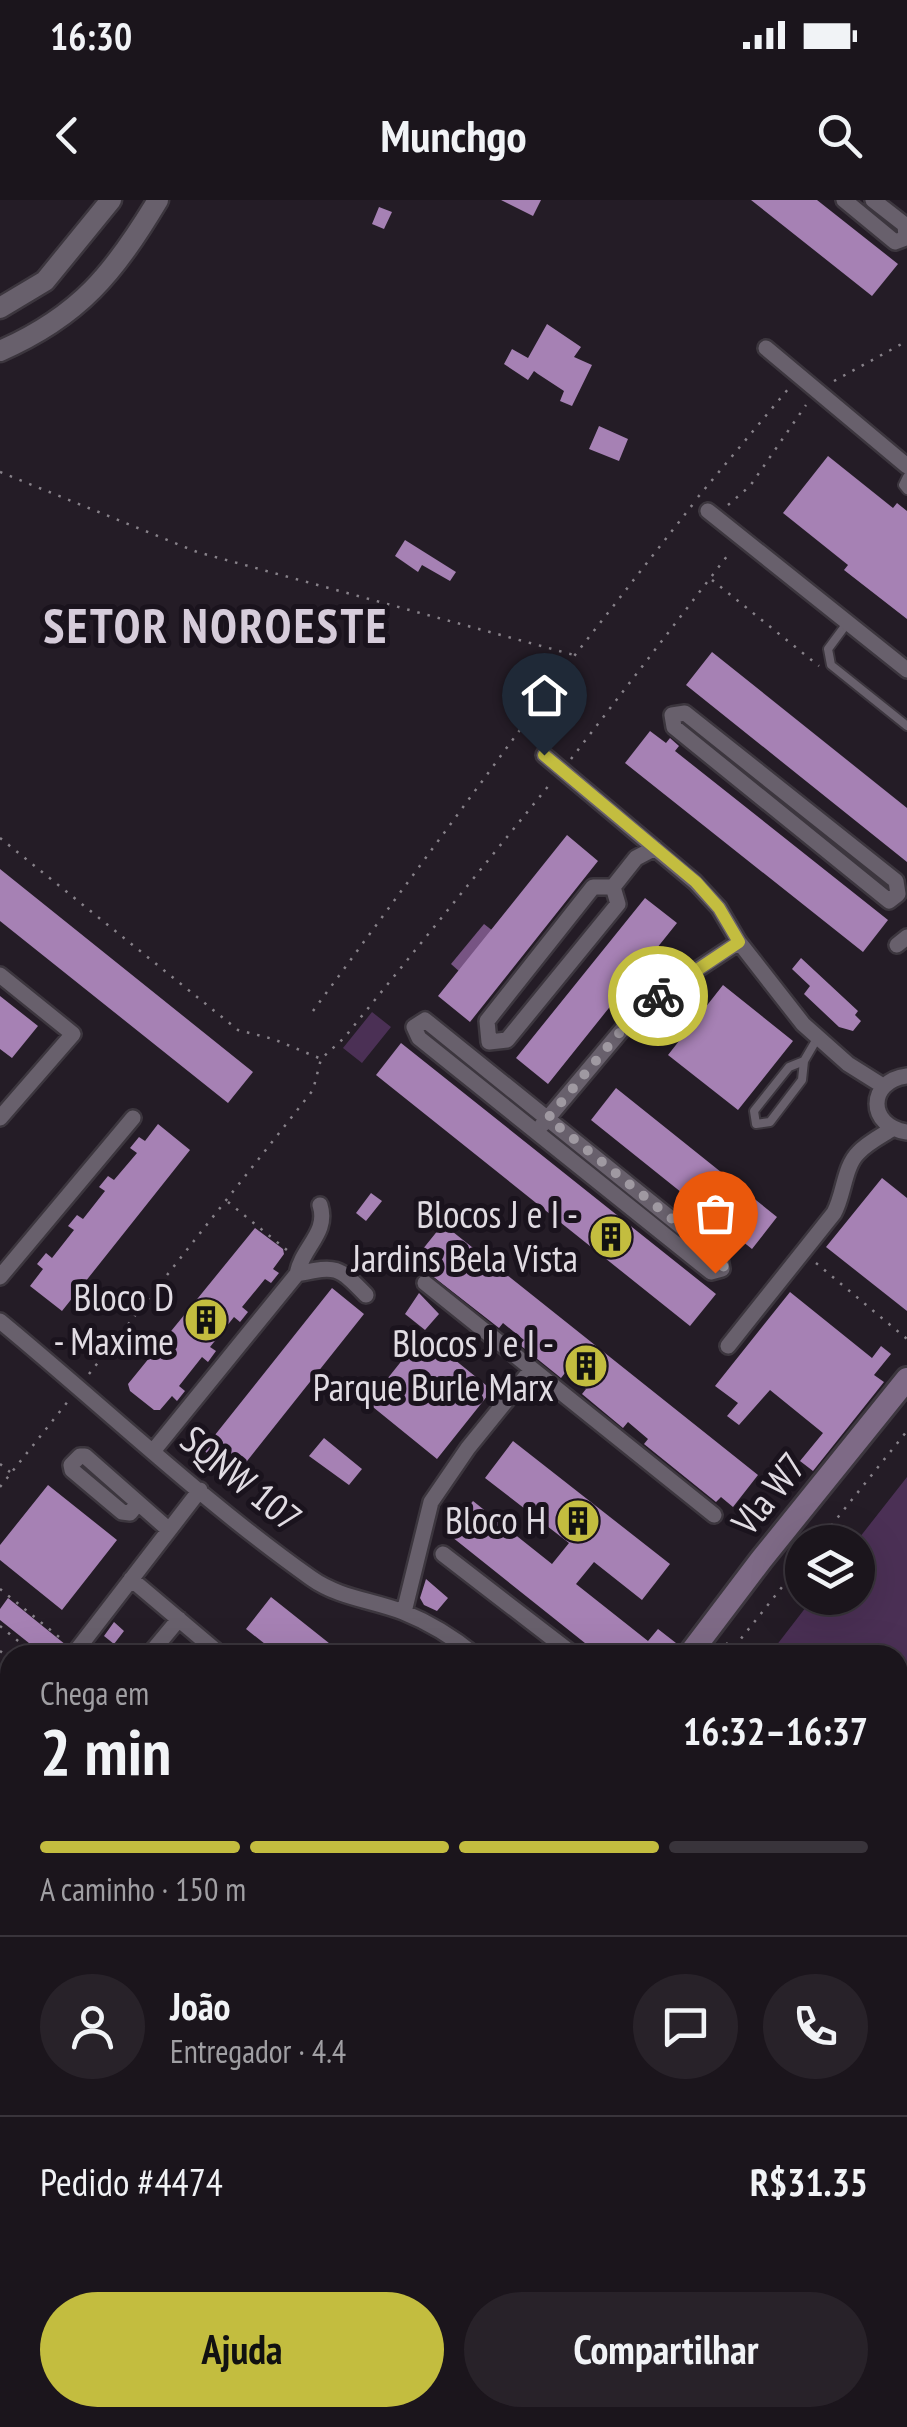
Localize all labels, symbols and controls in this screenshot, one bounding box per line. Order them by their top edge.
text: 16:30 [50,11,132,60]
text: Munchgo [380,106,527,164]
icon: back [40,108,95,163]
icon: search [812,108,867,163]
district label: SETOR NOROESTE [43,594,389,656]
pin [502,653,587,756]
icon: home [517,668,572,723]
courier [608,946,708,1046]
icon: bike [631,969,686,1024]
pin [673,1171,758,1274]
icon: bag [688,1186,743,1241]
place label: Blocos J e I - Jardins Bela Vista [351,1189,578,1282]
building icon: Blocos J e I - Jardins Bela Vista [588,1214,634,1260]
place label: Bloco D - Maxime [54,1272,174,1365]
building icon: Bloco D - Maxime [183,1297,229,1343]
place label: Blocos J e I - Parque Burle Marx [313,1318,554,1411]
building icon: Blocos J e I - Parque Burle Marx [563,1343,609,1389]
street label: SQNW 107 [171,1414,312,1541]
street label: Vla W7 [719,1442,816,1545]
place label: Bloco H [445,1495,546,1544]
building icon: Bloco H [555,1498,601,1544]
map controls [785,1525,875,1615]
button: layers [785,1525,875,1615]
text: Chega em [40,1672,149,1714]
text: 16:32–16:37 [683,1706,868,1755]
text: 2 min [40,1709,171,1793]
text: A caminho · 150 m [40,1868,246,1910]
button: person [40,1974,145,2079]
button: chat [633,1974,738,2079]
button: phone [763,1974,868,2079]
text: João [170,1981,231,2030]
text: Entregador · 4.4 [170,2030,346,2072]
text: Pedido #4474 [40,2157,223,2206]
text: R$31.35 [750,2157,868,2206]
button: Ajuda [40,2292,444,2407]
button: Compartilhar [464,2292,868,2407]

